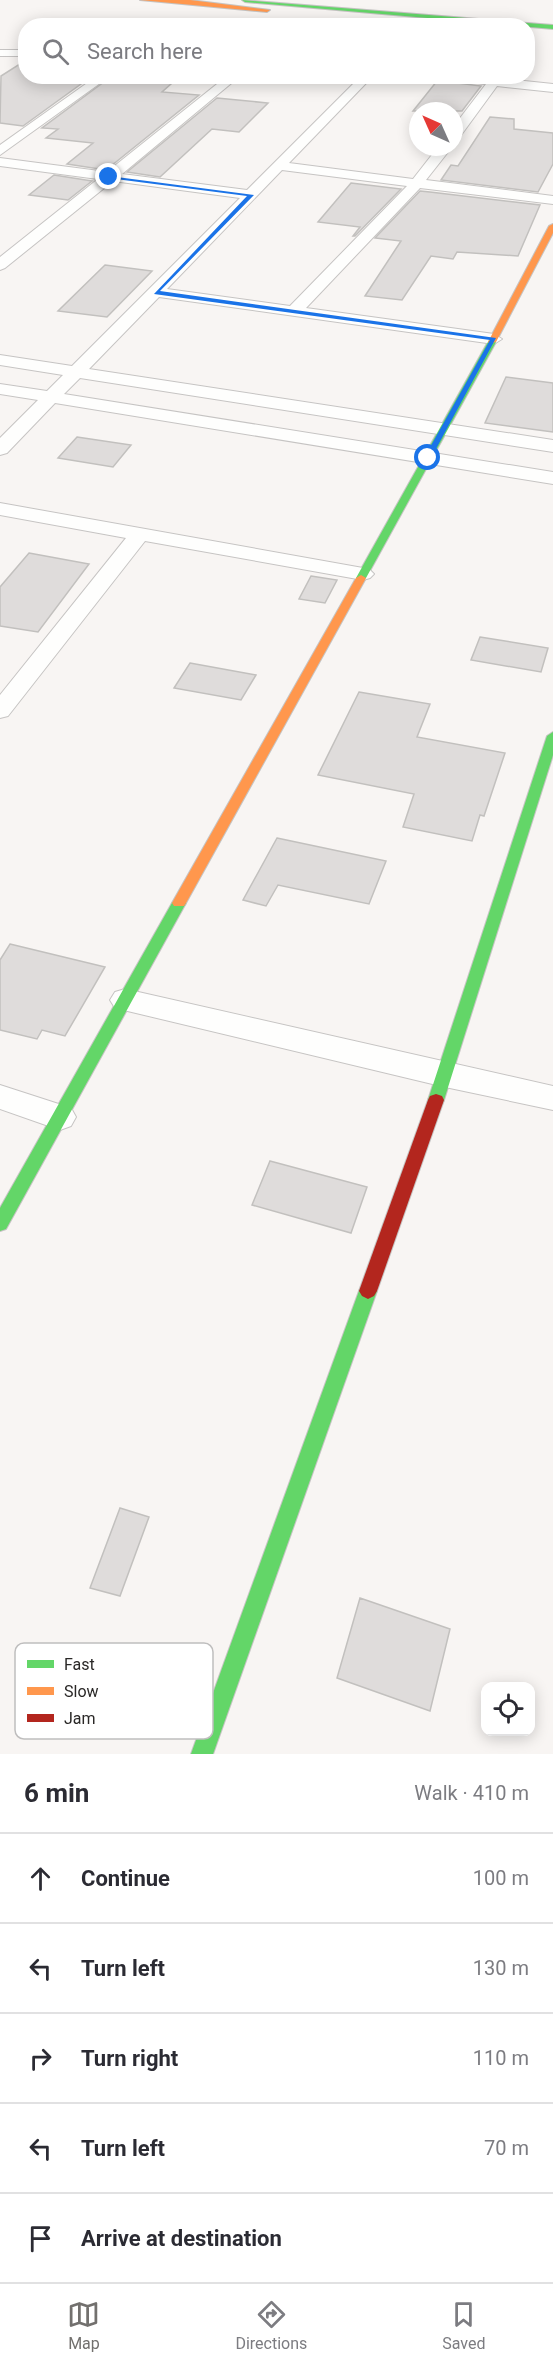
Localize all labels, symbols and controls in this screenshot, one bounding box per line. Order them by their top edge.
search box [18,18,535,84]
icon: search [39,35,72,68]
text: Search here [87,39,203,64]
north arrow [409,102,463,156]
route end [95,163,121,189]
route start [414,444,440,470]
legend [15,1643,213,1739]
text: Fast [64,1655,95,1674]
text: Slow [64,1682,99,1701]
map controls [481,1682,535,1736]
button: locate [481,1682,535,1736]
text: Jam [64,1709,96,1728]
text: 6 min [24,1778,89,1808]
text: Walk · 410 m [414,1781,529,1805]
icon: ahead [24,1862,57,1895]
text: Continue [81,1866,170,1891]
text: 100 m [473,1866,529,1890]
icon: left [24,1952,57,1985]
text: Turn left [81,1956,165,1981]
text: 130 m [473,1956,529,1980]
icon: right [24,2042,57,2075]
text: Turn right [81,2046,178,2071]
text: 110 m [473,2046,529,2070]
icon: left [24,2132,57,2165]
text: Turn left [81,2136,165,2161]
text: 70 m [484,2136,529,2160]
icon: arrive [24,2222,57,2255]
text: Arrive at destination [81,2226,282,2251]
tab: Map [67,2298,100,2353]
tab: Directions [235,2298,307,2353]
tab: Saved [442,2298,486,2353]

